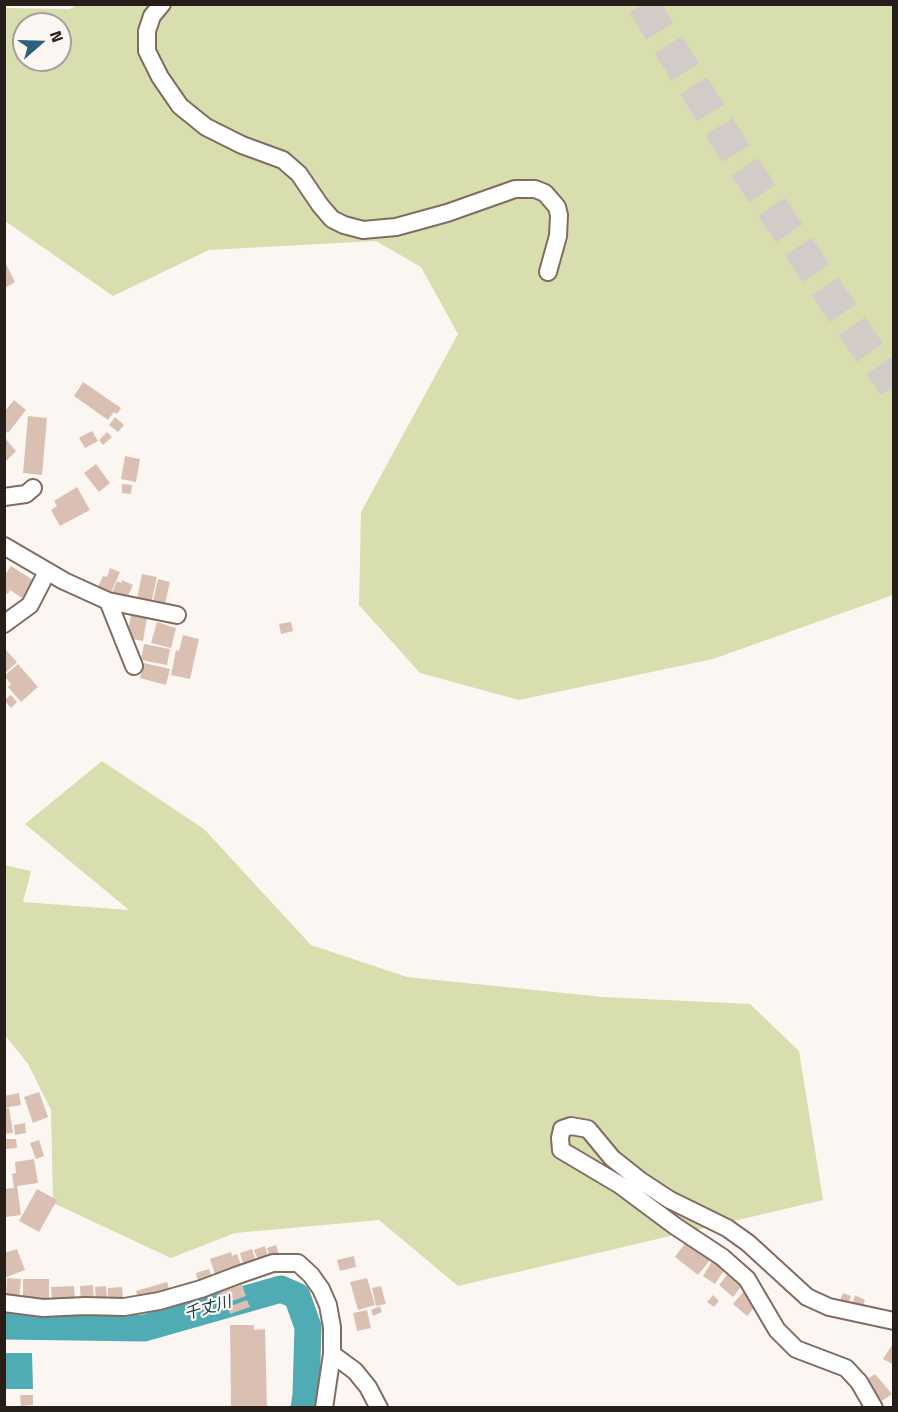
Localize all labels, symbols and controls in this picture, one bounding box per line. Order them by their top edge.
north arrow [12,12,72,72]
text: N [44,27,70,46]
water label: 千丈川 [182,1293,234,1325]

